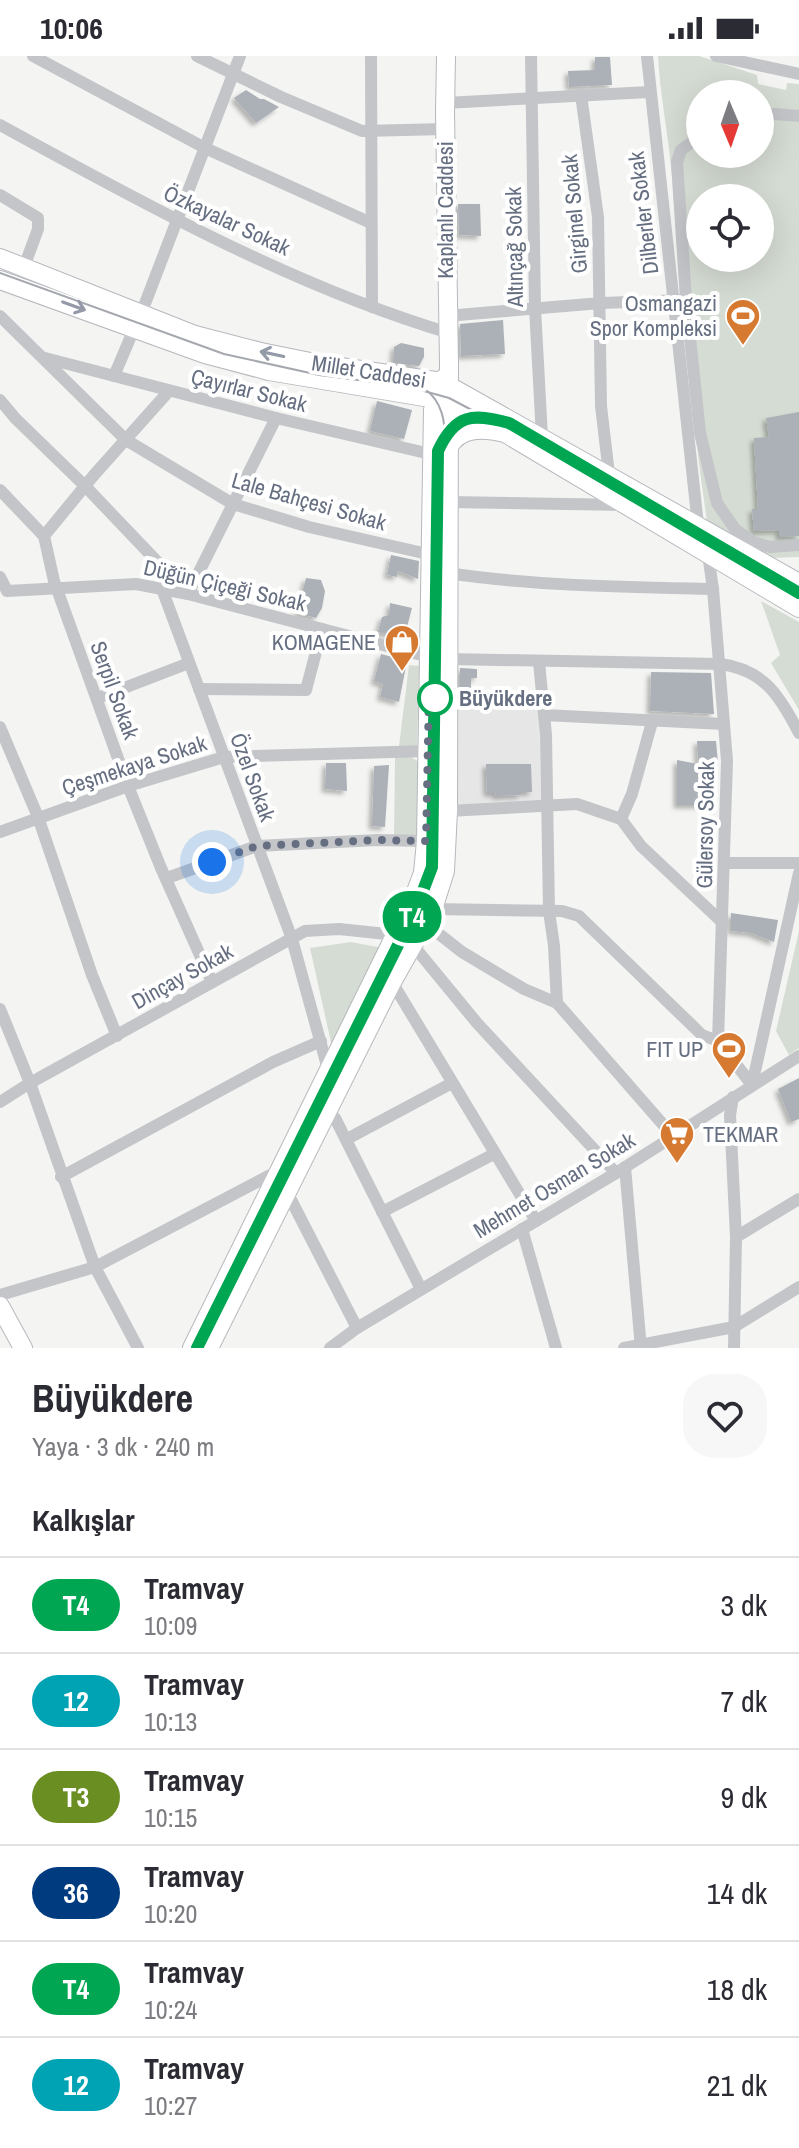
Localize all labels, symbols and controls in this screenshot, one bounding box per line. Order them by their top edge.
text: 10:06 [40,8,103,48]
north arrow [686,80,774,168]
map controls [686,80,774,272]
street label: Kaplanlı Caddesi [430,141,460,279]
street label: Dilberler Sokak [620,149,665,276]
street label: Girginel Sokak [554,152,594,275]
street label: Özkayalar Sokak [159,178,296,263]
button: locate [686,184,774,272]
street label: Altınçağ Sokak [498,186,530,308]
place label: Osmangazi Spor Kompleksi [590,288,717,343]
sports icon: Osmangazi Spor Kompleksi [724,297,762,347]
one-way arrow [61,300,85,314]
one-way arrow [260,346,286,361]
street label: Millet Caddesi [310,347,428,395]
street label: Çayırlar Sokak [188,361,311,419]
street label: Lale Bahçesi Sokak [228,465,391,538]
street label: Düğün Çiçeği Sokak [141,552,310,618]
shop icon: KOMAGENE [383,623,421,673]
place label: KOMAGENE [272,627,376,657]
street label: Serpil Sokak [83,637,147,744]
marker: Büyükdere [418,681,452,715]
place label: Büyükdere [459,683,552,713]
street label: Çeşmekaya Sokak [58,727,211,803]
street label: Özel Sokak [223,729,283,826]
street label: Gülersoy Sokak [689,760,721,889]
your location [192,842,232,882]
line badge: T4 [376,891,448,943]
text: T4 [399,898,425,936]
street label: Dinçay Sokak [126,935,239,1016]
sports icon: FIT UP [710,1030,748,1080]
place label: FIT UP [646,1034,703,1064]
supermarket icon: TEKMAR [658,1115,696,1165]
place label: TEKMAR [703,1119,778,1149]
street label: Mehmet Osman Sokak [468,1124,641,1245]
text: Büyükdere [32,1373,193,1424]
button: heart [683,1374,767,1458]
text: Yaya · 3 dk · 240 m [32,1429,214,1464]
text: Kalkışlar [32,1500,135,1540]
text: Tramvay [144,1568,244,1608]
text: 3 dk [721,1585,767,1625]
text: T4 [63,1586,89,1624]
text: 10:09 [144,1608,197,1643]
text: Tramvay [144,1664,244,1704]
text: 7 dk [721,1681,767,1721]
text: 12 [63,1682,89,1720]
text: 10:13 [144,1704,197,1739]
text: Tramvay [144,1760,244,1800]
text: 9 dk [721,1777,767,1817]
text: T3 [63,1778,89,1816]
text: 10:15 [144,1800,197,1835]
text: Tramvay [144,1856,244,1896]
text: 14 dk [707,1873,767,1913]
text: 36 [63,1874,89,1912]
text: 10:20 [144,1896,197,1931]
text: Tramvay [144,1952,244,1992]
text: 18 dk [707,1969,767,2009]
text: T4 [63,1970,89,2008]
text: 10:24 [144,1992,197,2027]
text: Tramvay [144,2048,244,2088]
text: 21 dk [707,2065,767,2105]
text: 12 [63,2066,89,2104]
text: 10:27 [144,2088,197,2123]

